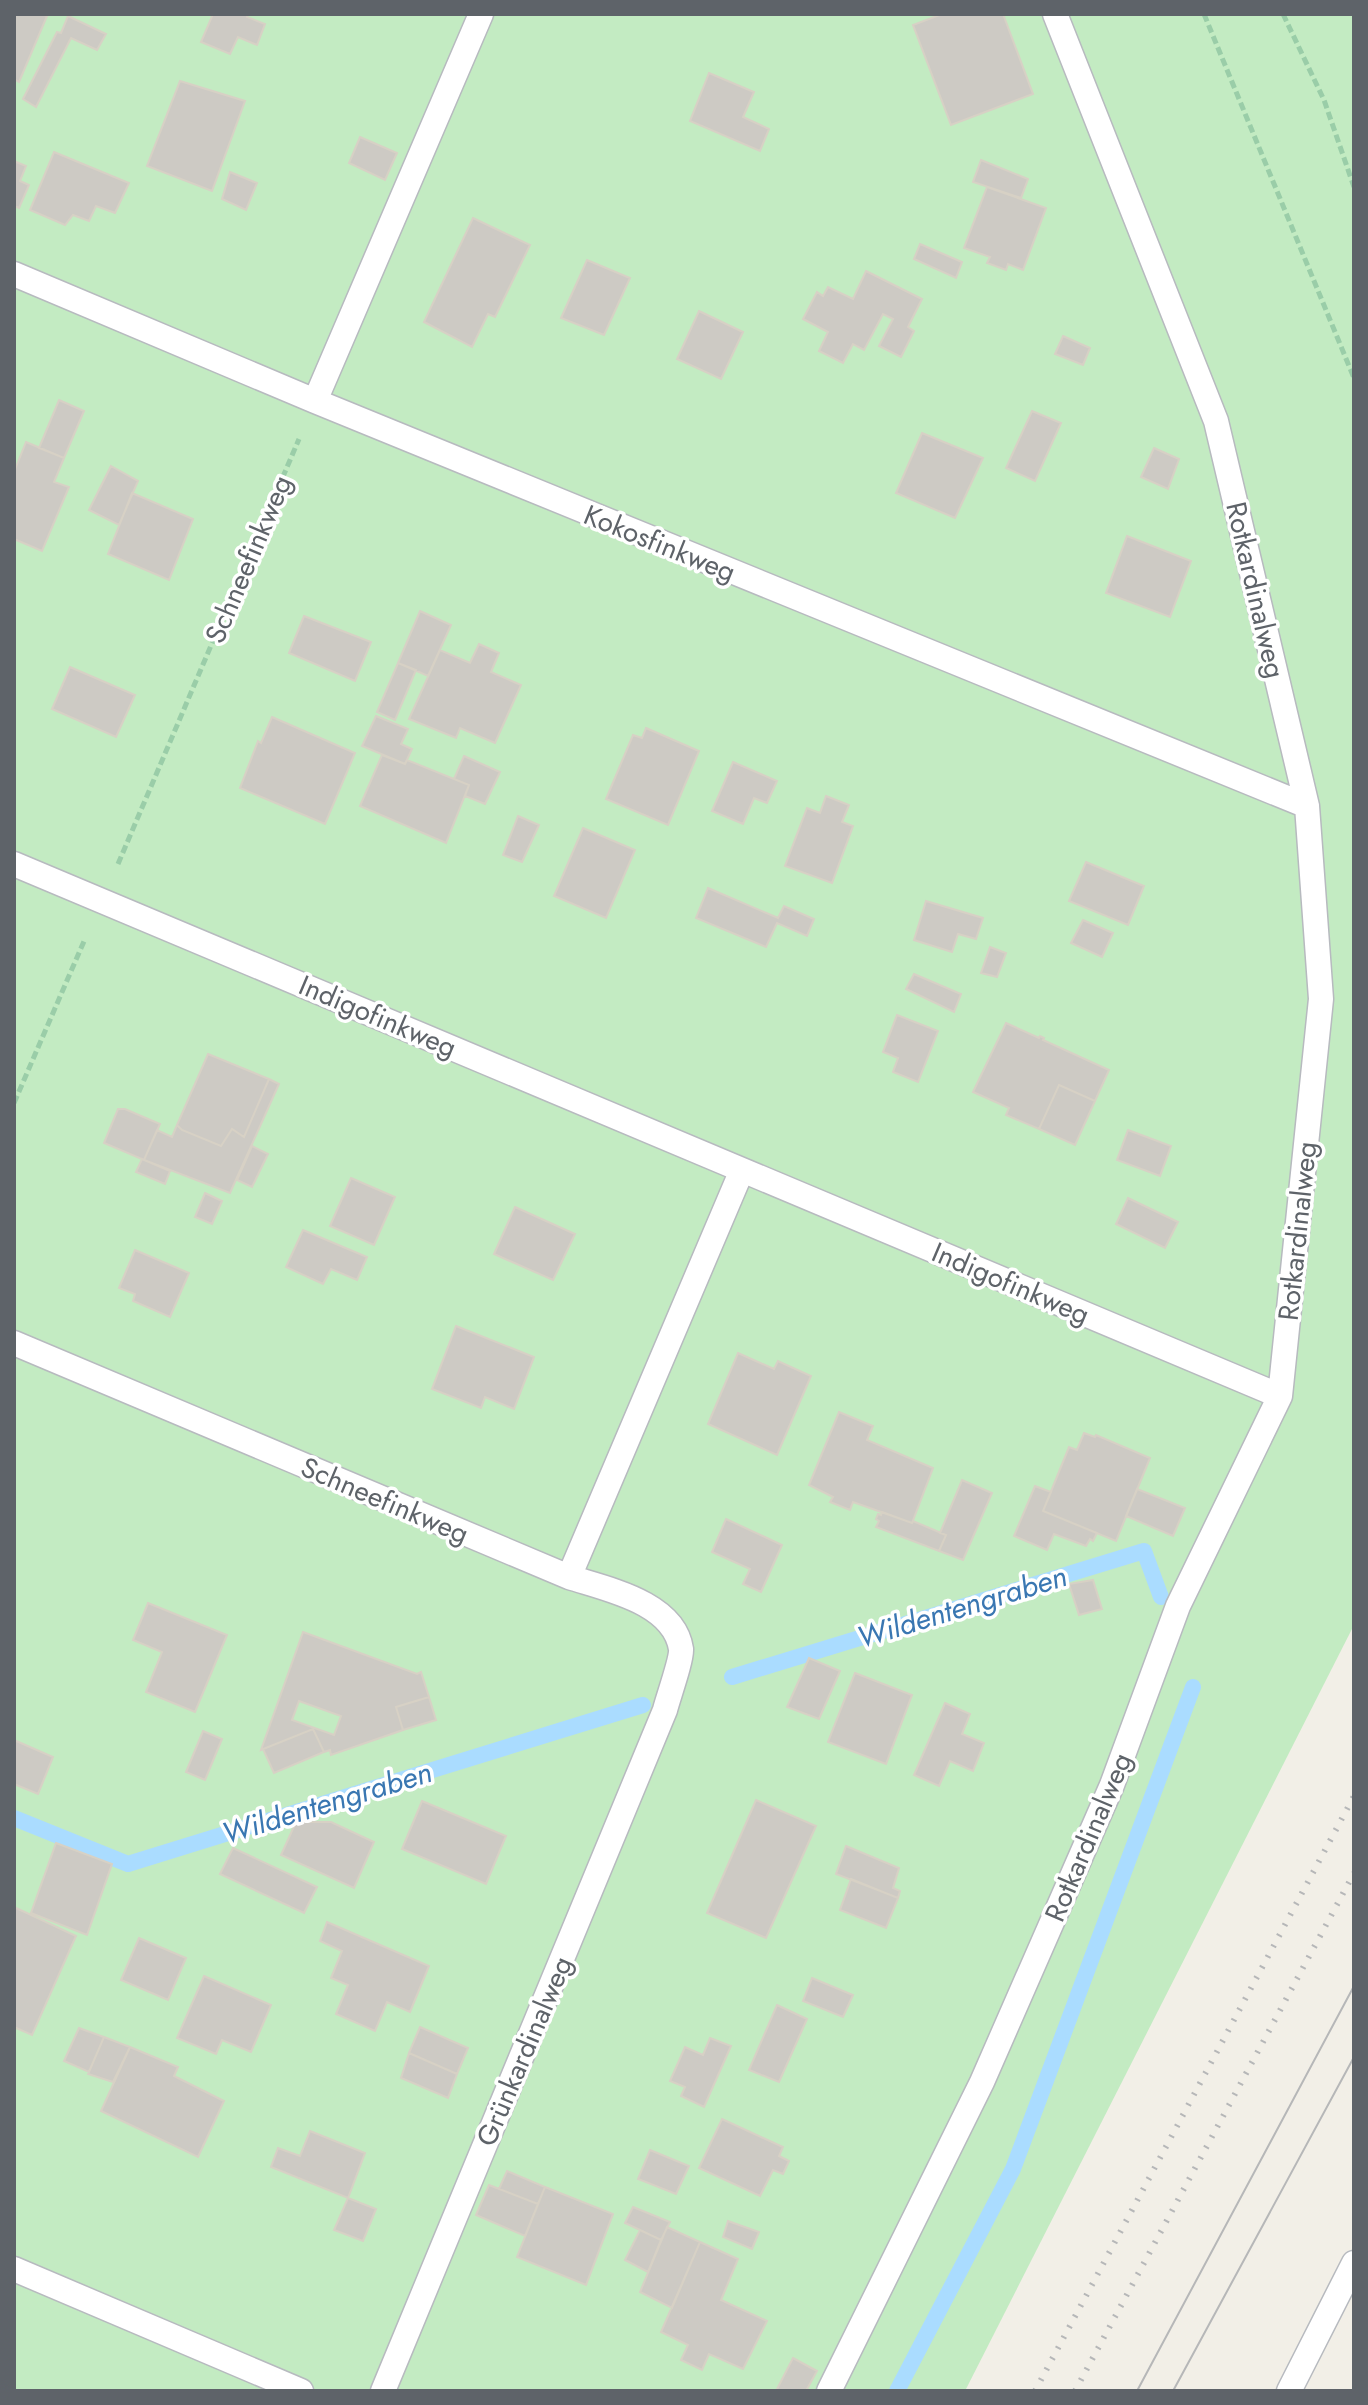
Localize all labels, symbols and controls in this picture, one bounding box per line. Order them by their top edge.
street label: Schneefinkweg [195,469,302,649]
street label: Kokosfinkweg [578,494,742,593]
street label: Rotkardinalweg [1215,498,1296,682]
street label: Indigofinkweg [293,965,463,1068]
street label: Rotkardinalweg [1268,1139,1327,1323]
street label: Indigofinkweg [926,1232,1096,1335]
street label: Schneefinkweg [295,1447,475,1554]
water label: Wildentengraben [852,1554,1072,1659]
street label: Rotkardinalweg [1034,1746,1142,1928]
water label: Wildentengraben [217,1750,437,1855]
street label: Grünkardinalweg [466,1950,583,2153]

